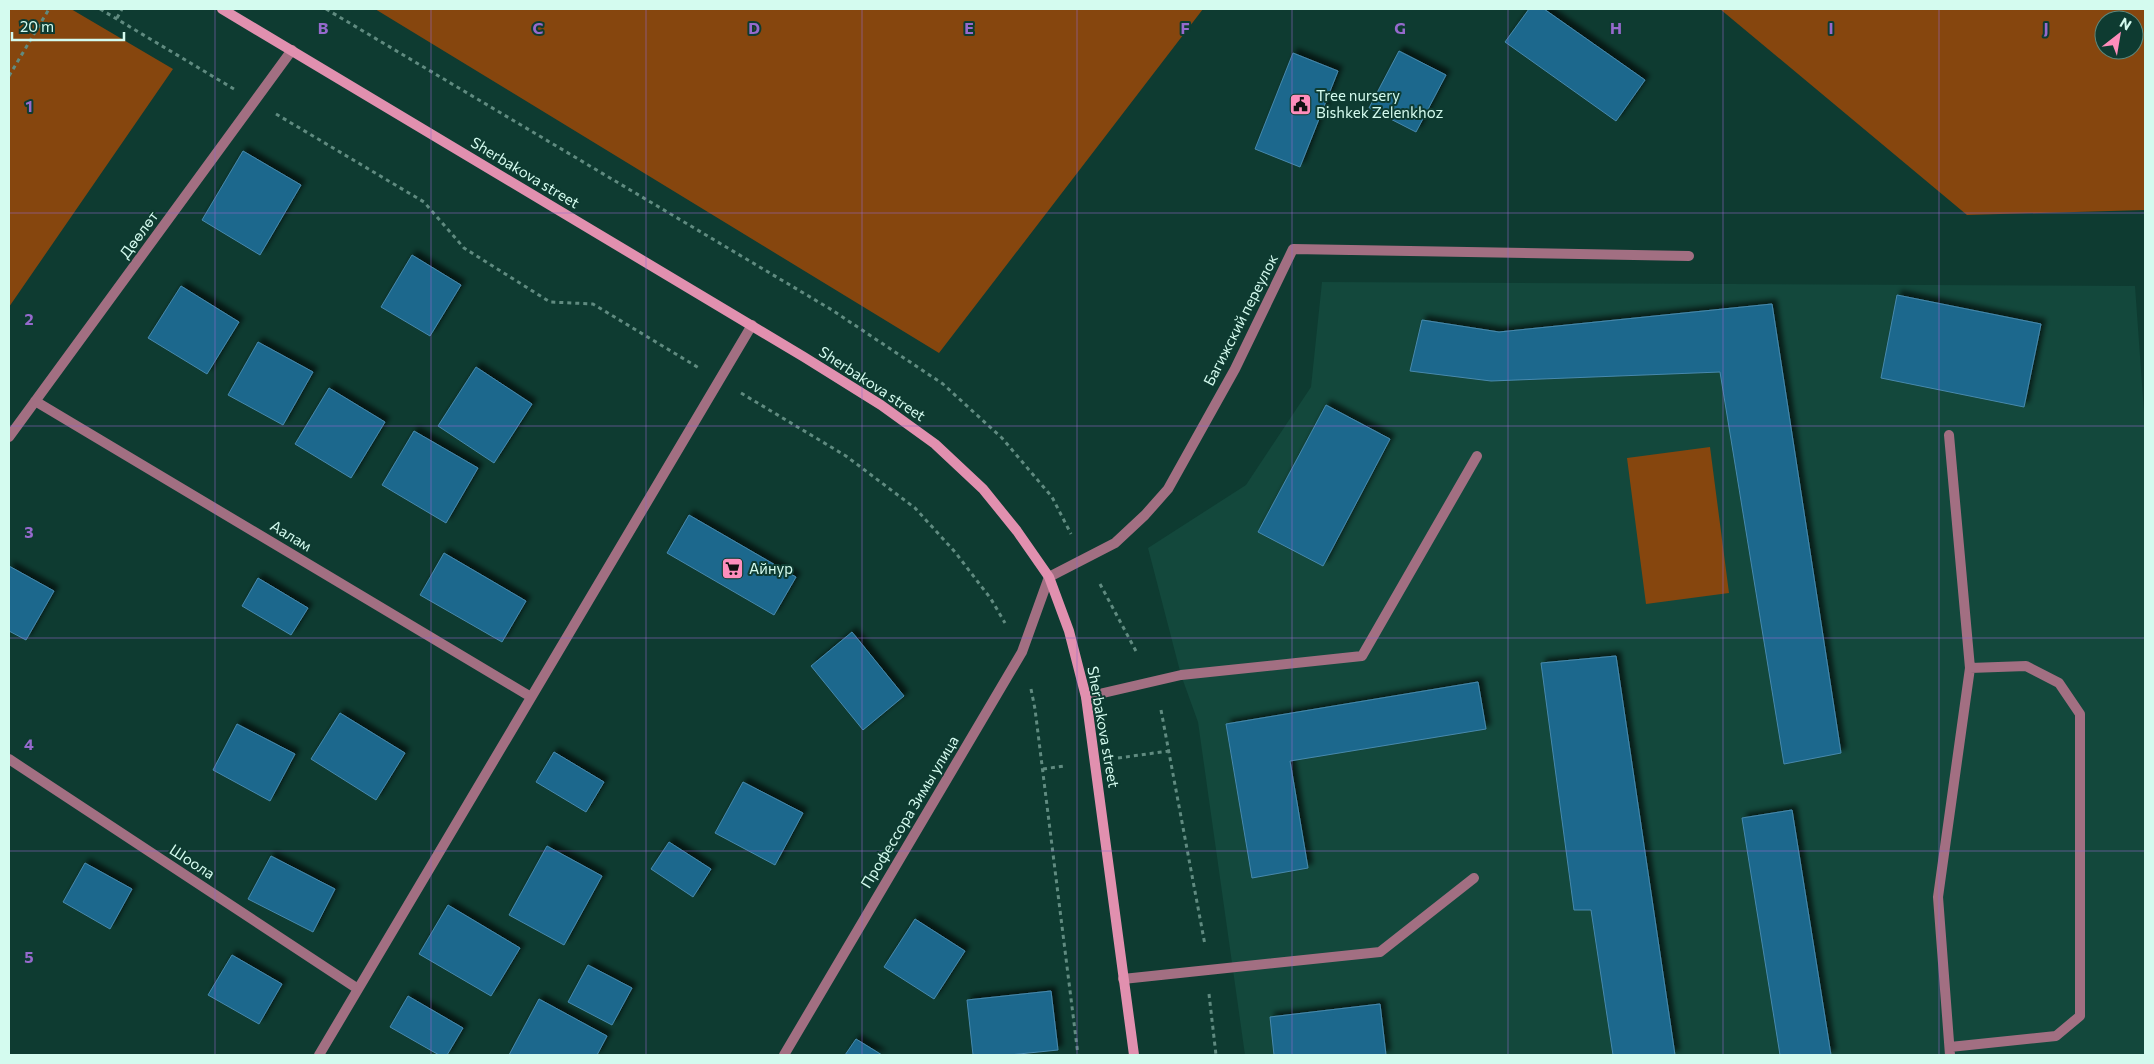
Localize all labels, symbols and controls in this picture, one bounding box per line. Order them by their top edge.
scale bar [12,10,125,42]
north arrow [2094,10,2144,60]
text: N [2117,13,2135,33]
text: 20 m [20,17,54,35]
text: B [318,18,329,37]
text: C [533,18,544,37]
text: D [748,18,760,37]
text: E [964,18,974,37]
text: F [1180,18,1190,37]
text: G [1394,18,1406,37]
text: H [1610,18,1622,37]
text: I [1828,18,1834,37]
text: J [2043,18,2049,37]
place label: Tree nursery Bishkek Zelenkhoz [1316,86,1443,121]
public building icon: Tree nursery Bishkek Zelenkhoz [1288,93,1312,117]
text: 1 [25,96,33,115]
street label: Sherbakova street [468,133,583,212]
street label: Дөөлөт [115,207,161,262]
street label: Багижский переулок [1199,251,1281,388]
text: 2 [24,309,34,328]
street label: Sherbakova street [816,342,929,424]
street label: Аалам [268,516,315,554]
text: 3 [24,522,34,541]
supermarket icon: Айнур [721,557,745,581]
place label: Айнур [749,559,793,577]
street label: Sherbakova street [1084,665,1124,789]
street label: Профессора Зимы улица [856,732,962,891]
text: 4 [24,734,34,753]
street label: Шоола [167,840,218,882]
text: 5 [24,947,34,966]

